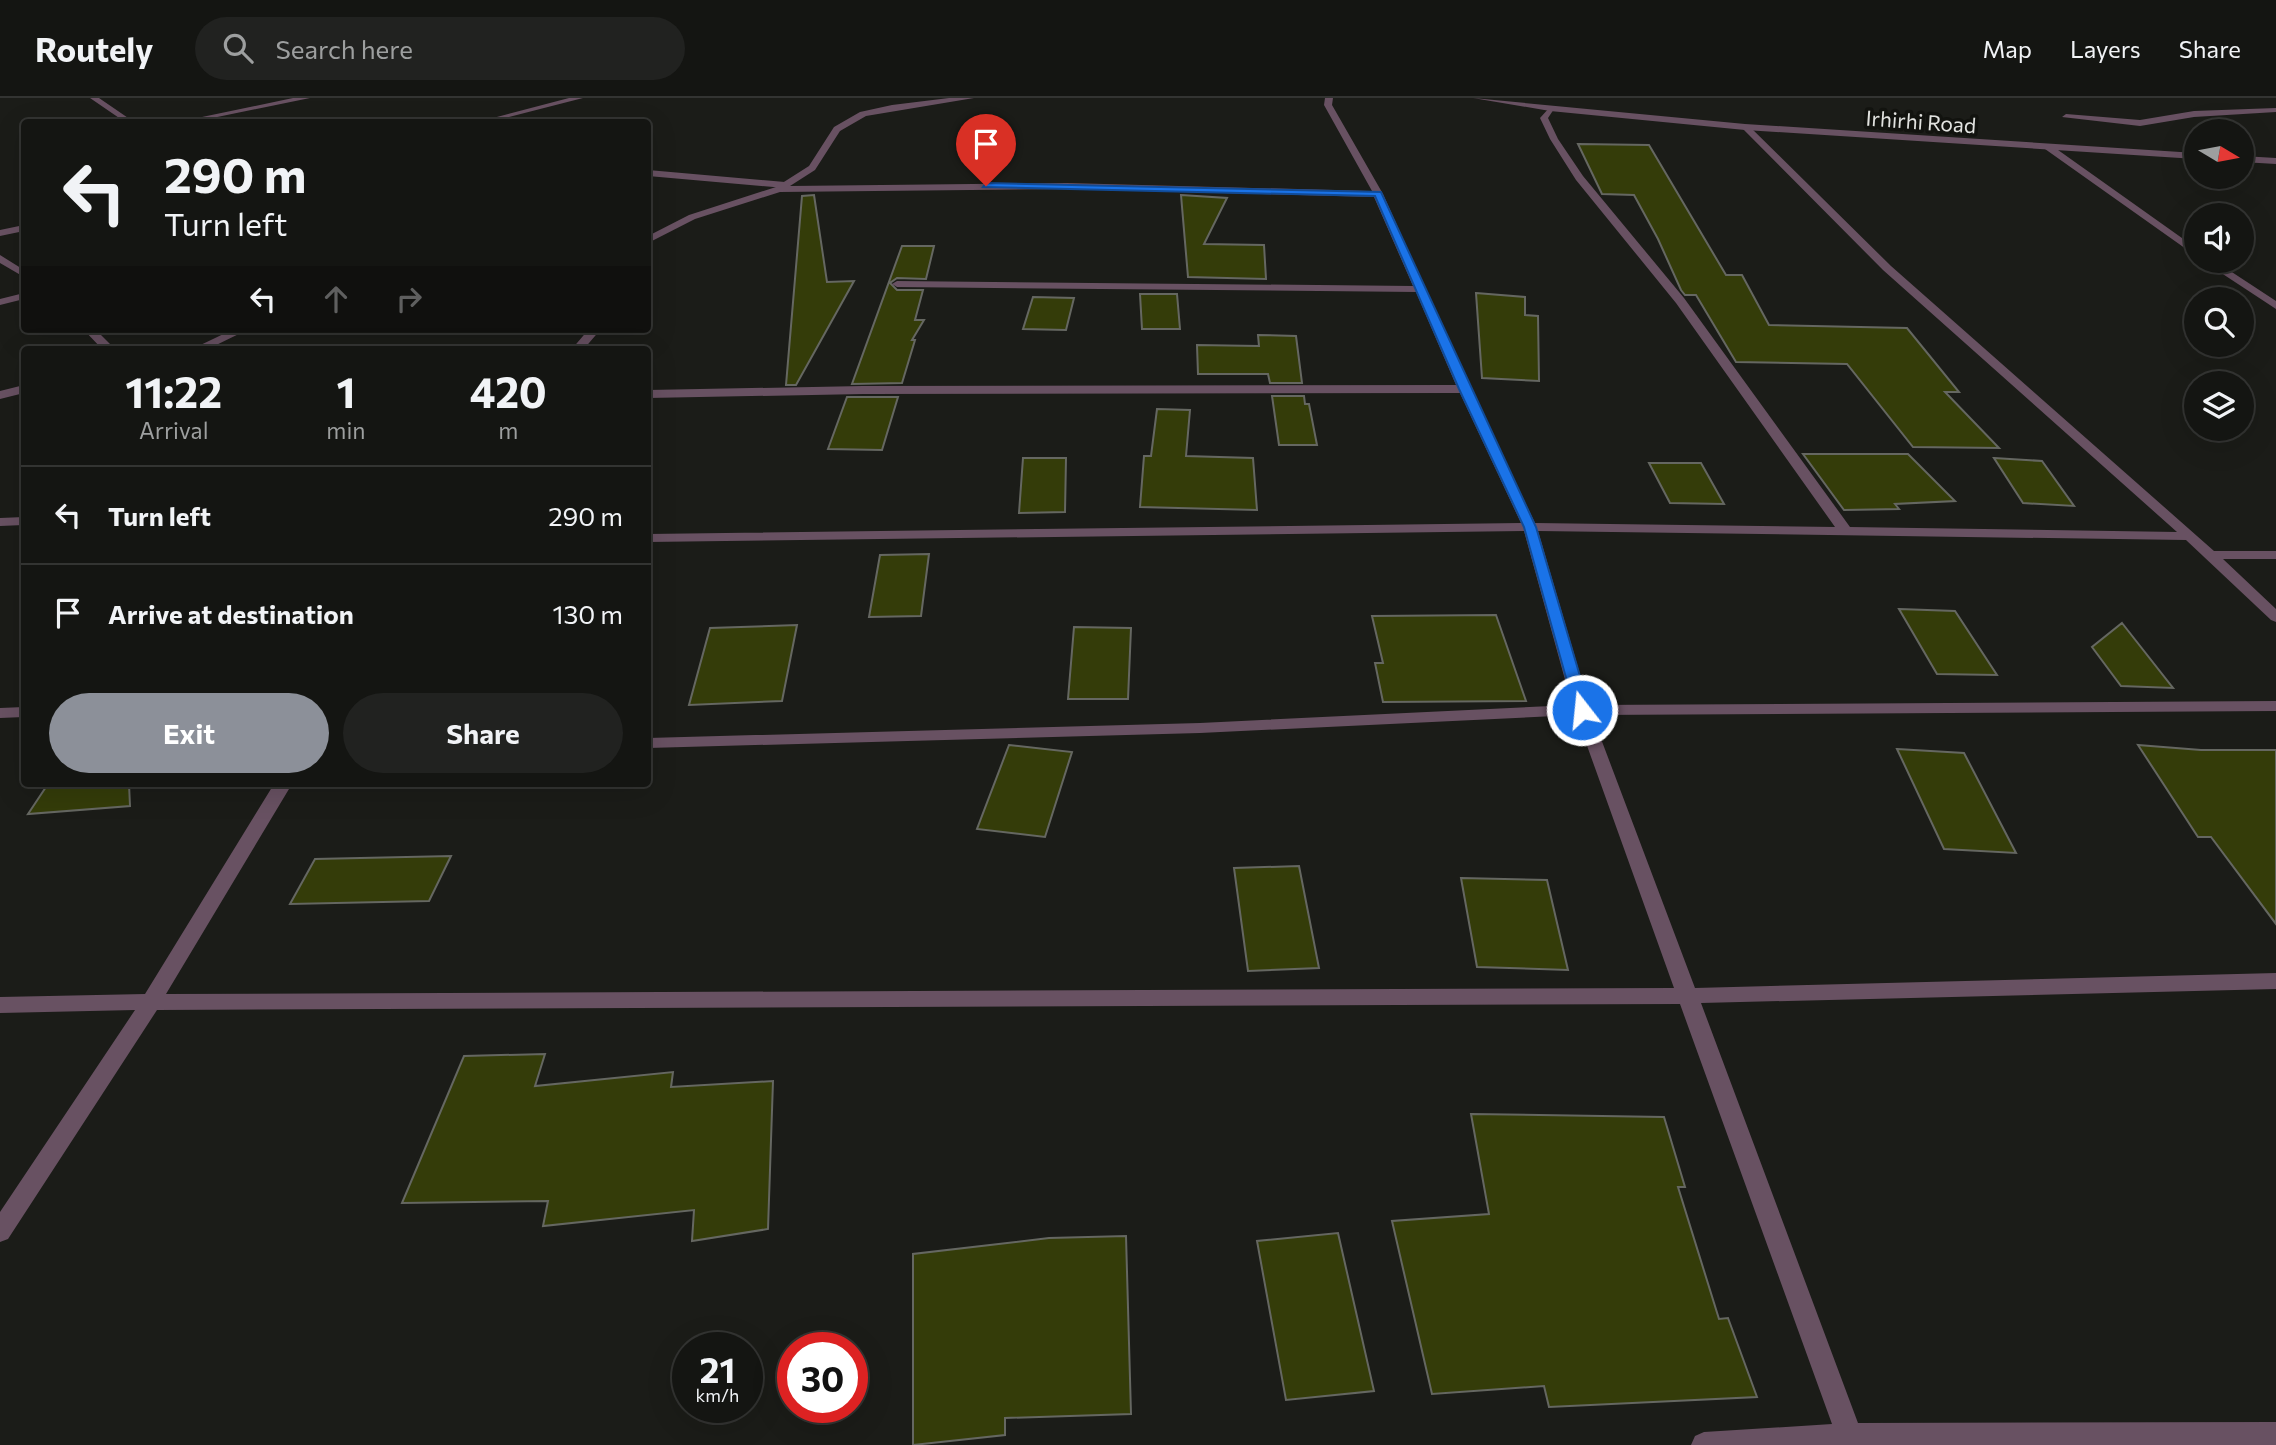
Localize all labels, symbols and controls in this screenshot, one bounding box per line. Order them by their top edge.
search box [195,17,685,80]
text: Routely [35,28,153,69]
icon: search [219,29,257,67]
text: Search here [275,33,413,64]
text: Map [1983,34,2032,63]
text: Layers [2070,34,2141,63]
text: Share [2179,34,2241,63]
street label: Irhirhi Road [1865,105,1977,137]
pin [956,114,1016,186]
north arrow [2184,119,2254,189]
map controls [2184,119,2254,441]
icon: arrive [967,125,1005,163]
text: 290 m [164,143,306,203]
icon: left [49,147,140,238]
text: Turn left [164,203,288,243]
button: sound [2184,203,2254,273]
icon: left [244,280,282,318]
icon: ahead [317,280,355,318]
icon: right [390,280,428,318]
button: search [2184,287,2254,357]
text: 11:22 [125,365,222,417]
text: 1 [336,365,355,417]
text: 420 [470,365,547,417]
button: layers [2184,371,2254,441]
text: Arrival [139,416,208,444]
text: min [326,416,366,444]
text: m [498,416,518,444]
icon: left [49,496,87,534]
text: Turn left [108,500,211,531]
text: 290 m [548,500,623,531]
icon: arrive [49,594,87,632]
text: Arrive at destination [108,598,354,629]
text: 130 m [552,598,623,629]
position arrow [1545,673,1619,747]
button: Exit [49,693,329,773]
button: Share [343,693,623,773]
speed limit sign: 30 [777,1332,868,1423]
text: 21 [700,1347,735,1390]
text: km/h [696,1384,739,1406]

